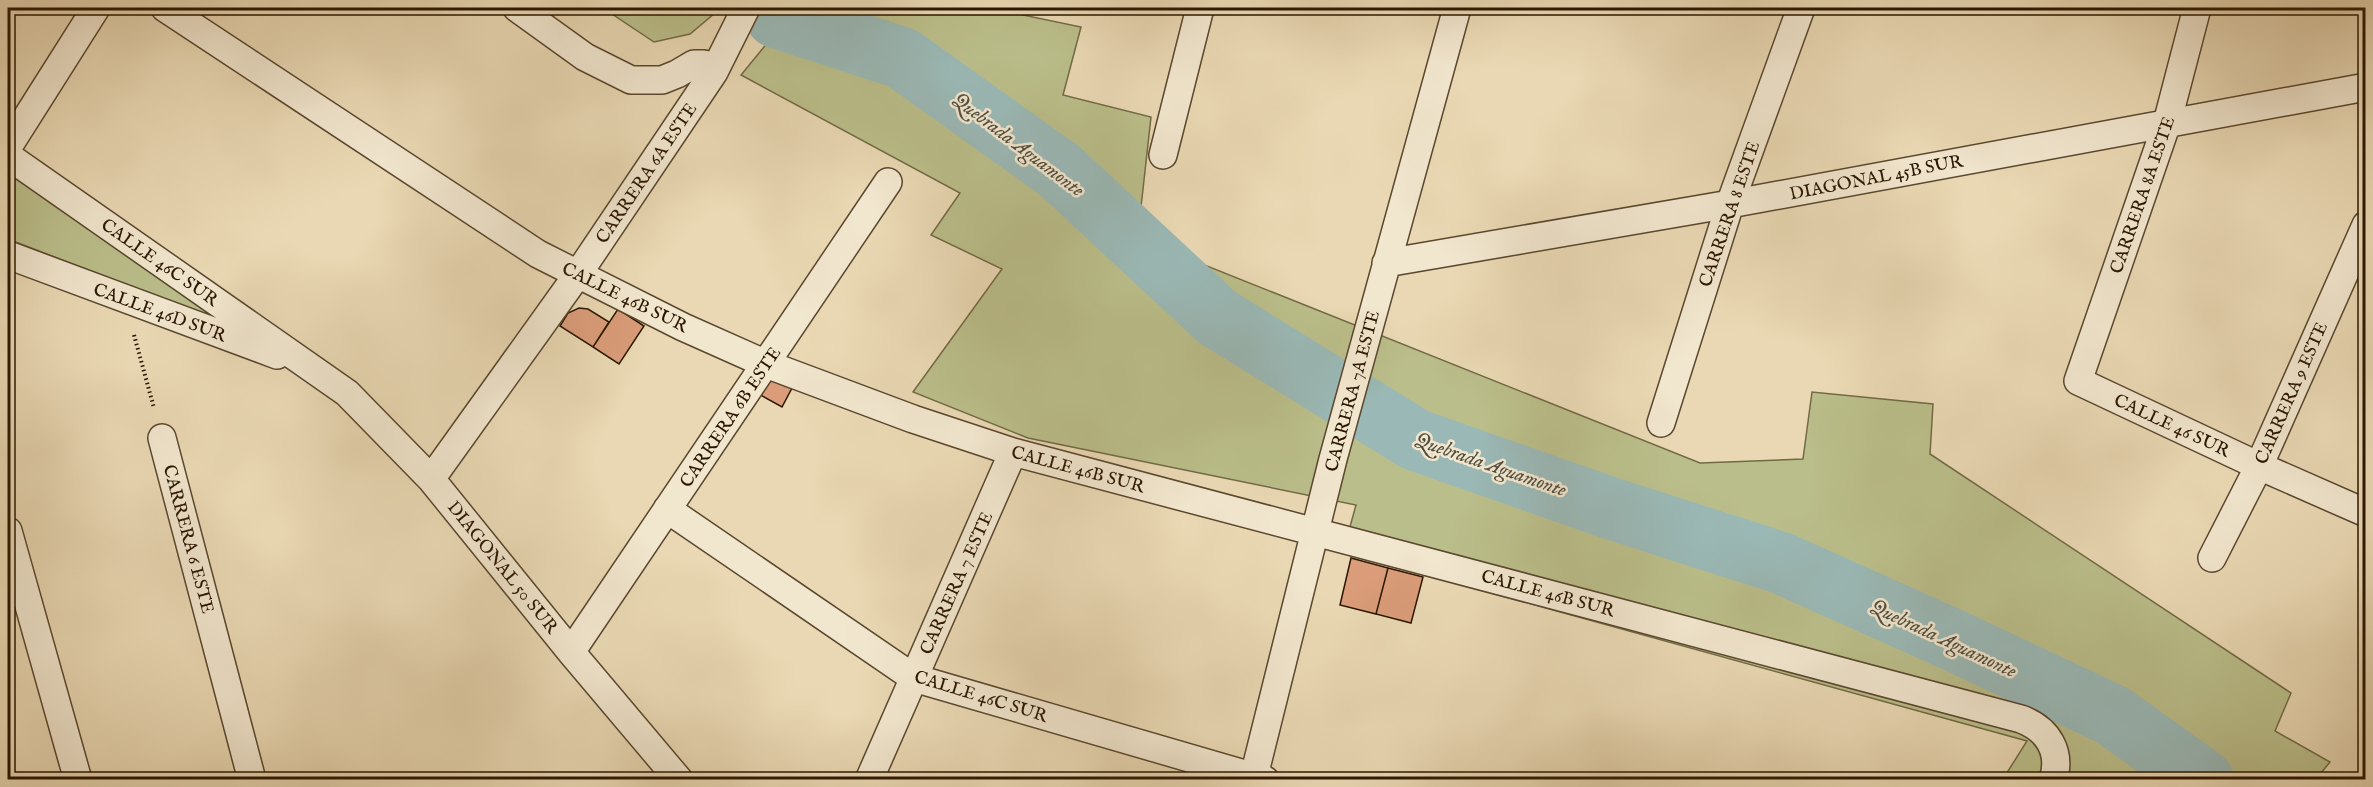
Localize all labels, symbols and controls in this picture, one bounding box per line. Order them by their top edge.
water label: Quebrada Aguamonte [947,88,1089,204]
street label: CARRERA 6A ESTE [591,99,703,249]
street label: CARRERA 8A ESTE [2106,114,2181,277]
street label: CARRERA 8 ESTE [1695,139,1766,290]
street label: DIAGONAL 45B SUR [1788,150,1966,207]
street label: CALLE 46C SUR [96,214,223,313]
street label: CALLE 46B SUR [558,258,692,339]
street label: CALLE 46D SUR [90,279,230,349]
street label: CARRERA 7A ESTE [1321,308,1386,475]
street label: CARRERA 9 ESTE [2251,319,2334,468]
street label: CARRERA 6B ESTE [676,343,787,493]
street label: CALLE 46 SUR [2110,389,2234,464]
water label: Quebrada Aguamonte [1411,428,1570,504]
street label: CALLE 46B SUR [1008,442,1148,500]
street label: CARRERA 6 ESTE [157,462,218,616]
street label: DIAGONAL 50 SUR [441,497,563,640]
street label: CARRERA 7 ESTE [916,509,999,659]
street label: CALLE 46B SUR [1478,566,1618,624]
water label: Quebrada Aguamonte [1866,595,2021,685]
street label: CALLE 46C SUR [911,666,1051,729]

